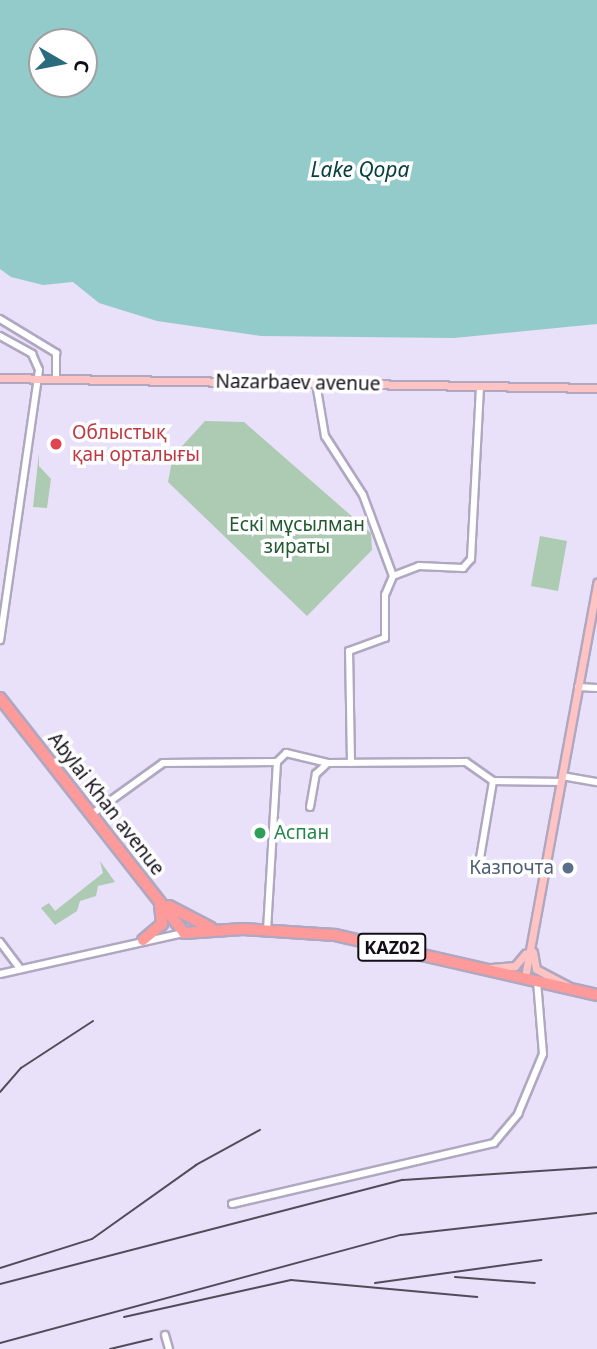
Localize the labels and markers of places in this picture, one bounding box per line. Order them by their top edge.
place label: Облыстық қан орталығы [72,422,200,466]
marker: Облыстық қан орталығы [46,434,66,454]
place label: Аспан [274,822,329,844]
marker: Аспан [252,825,268,841]
place label: Казпочта [469,857,554,879]
marker: Казпочта [560,860,576,876]

